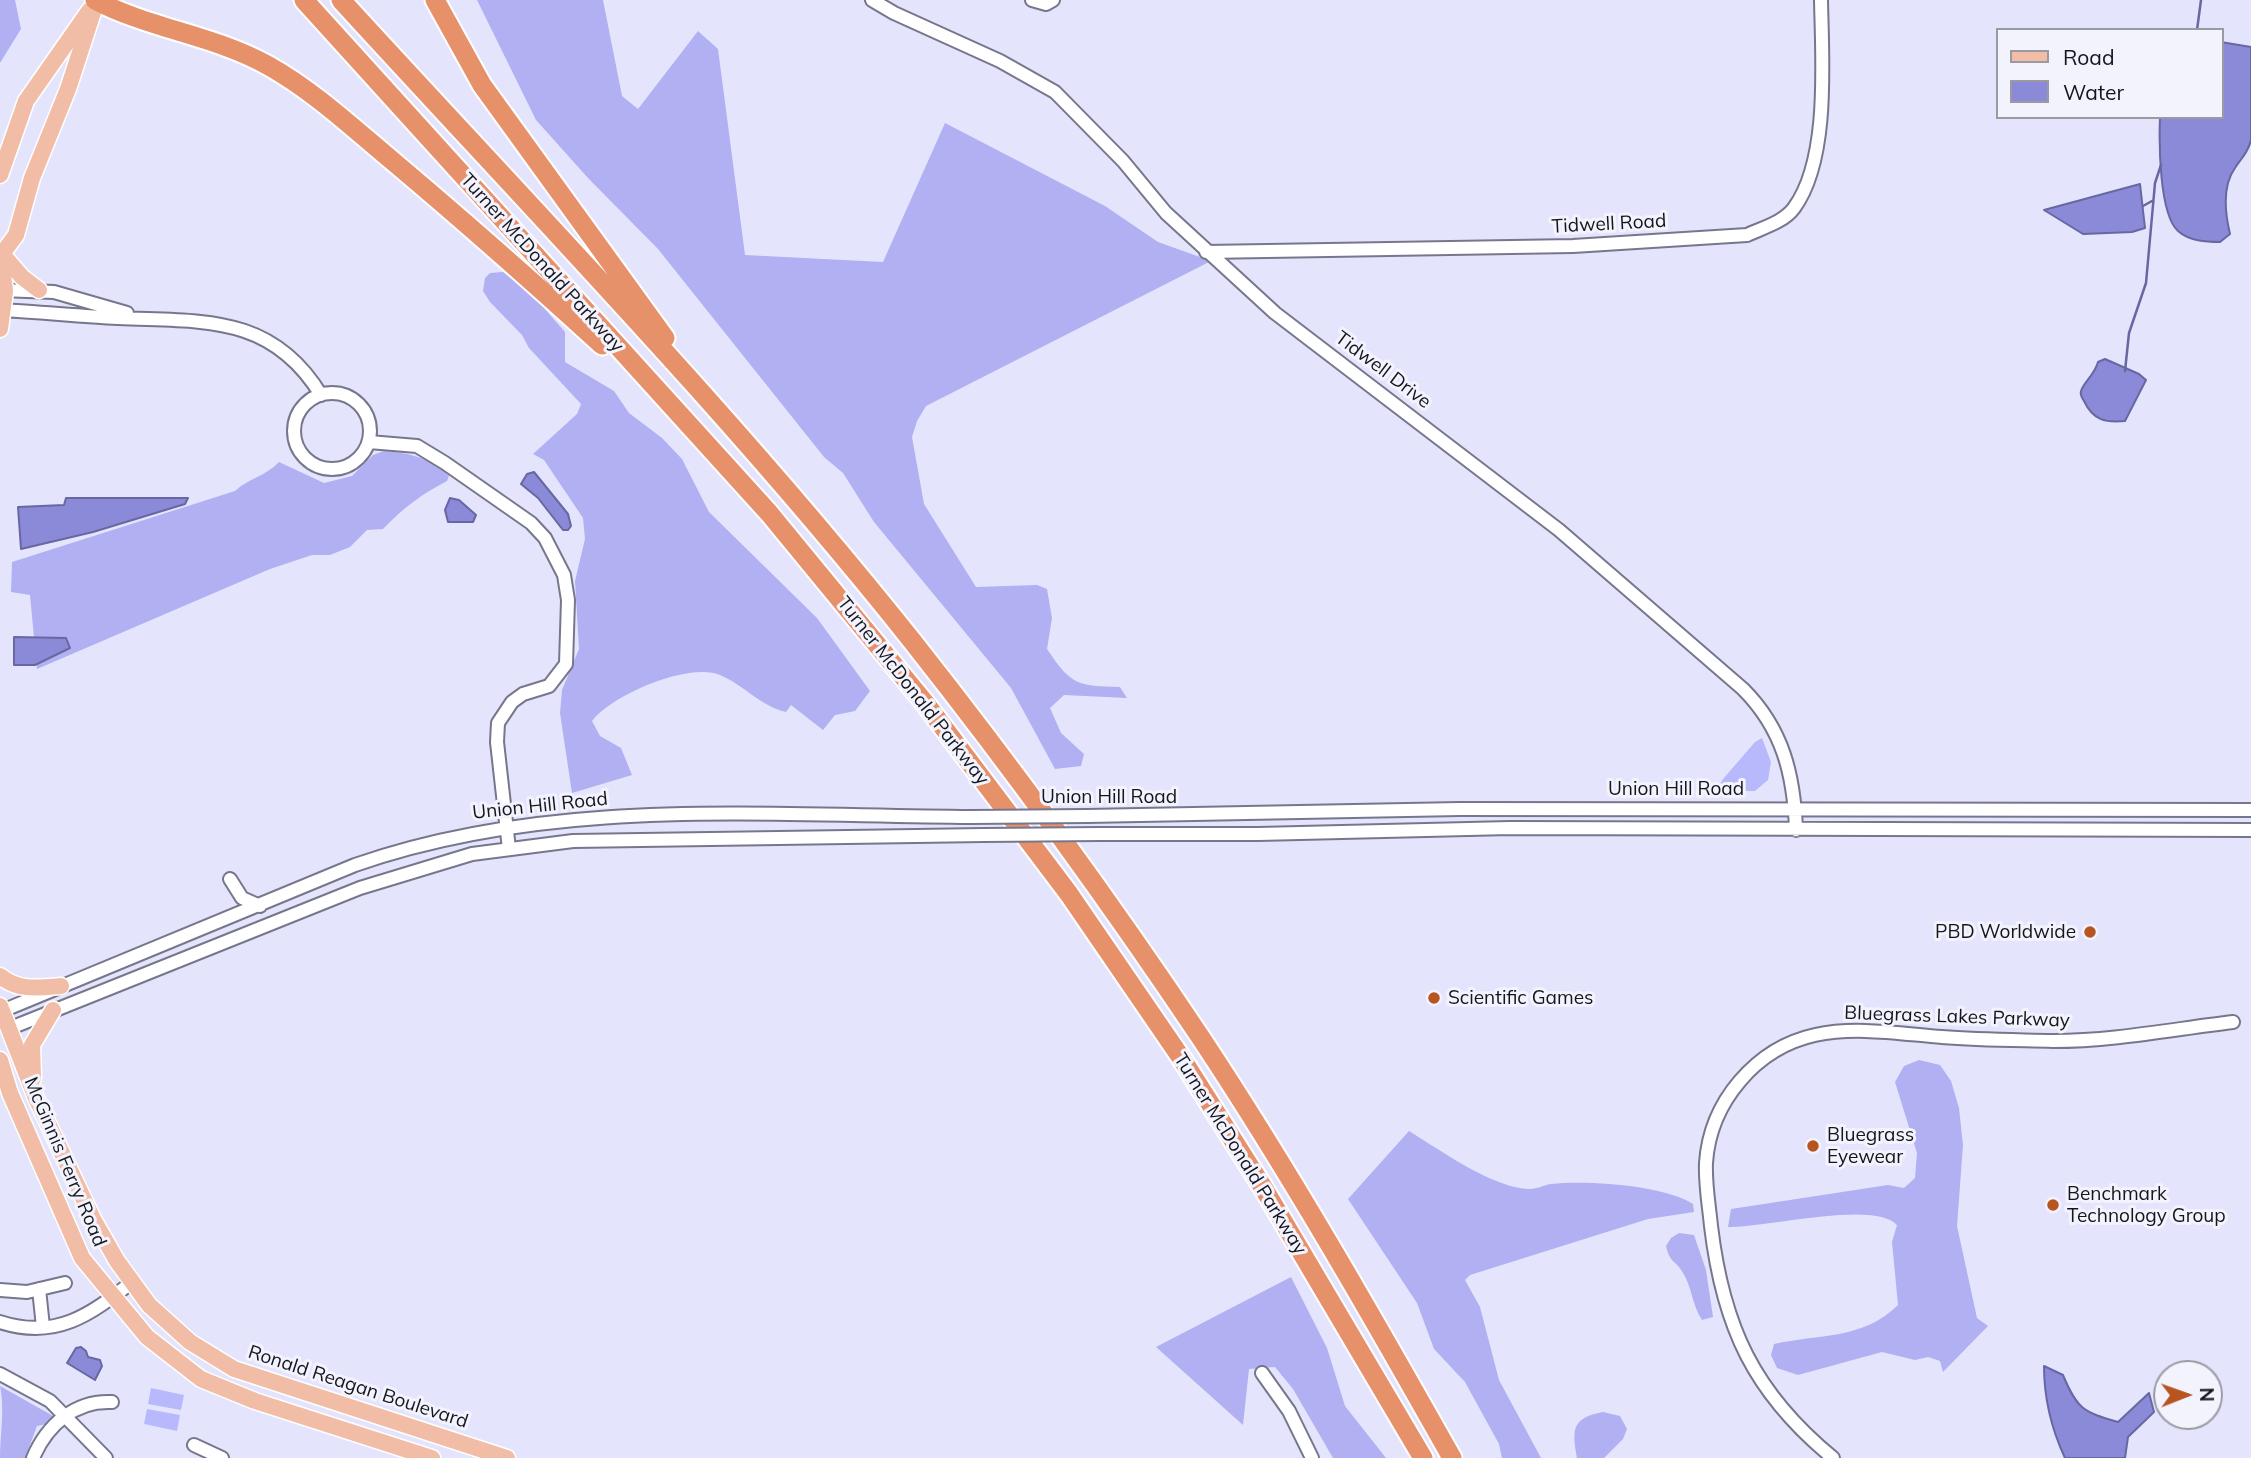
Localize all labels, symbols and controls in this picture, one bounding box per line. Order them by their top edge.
legend [1996,28,2223,119]
text: Road [2063,44,2114,70]
text: Water [2063,79,2124,105]
street label: Turner McDonald Parkway [456,169,628,357]
street label: Tidwell Road [1551,210,1667,238]
street label: Tidwell Drive [1331,327,1435,413]
street label: Turner McDonald Parkway [832,592,994,790]
street label: Union Hill Road [1608,778,1744,800]
street label: Union Hill Road [1041,786,1177,808]
street label: Union Hill Road [471,788,609,824]
place label: PBD Worldwide [1935,921,2076,943]
marker: PBD Worldwide [2082,924,2098,940]
place label: Scientific Games [1448,987,1593,1009]
marker: Scientific Games [1426,990,1442,1006]
street label: Bluegrass Lakes Parkway [1844,1002,2070,1032]
street label: Turner McDonald Parkway [1169,1049,1311,1259]
street label: McGinnis Ferry Road [19,1074,111,1250]
place label: Bluegrass Eyewear [1827,1124,1914,1168]
marker: Bluegrass Eyewear [1805,1138,1821,1154]
place label: Benchmark Technology Group [2067,1183,2226,1227]
marker: Benchmark Technology Group [2045,1197,2061,1213]
street label: Ronald Reagan Boulevard [245,1341,471,1433]
north arrow [2153,1360,2223,1430]
text: N [2195,1387,2219,1402]

